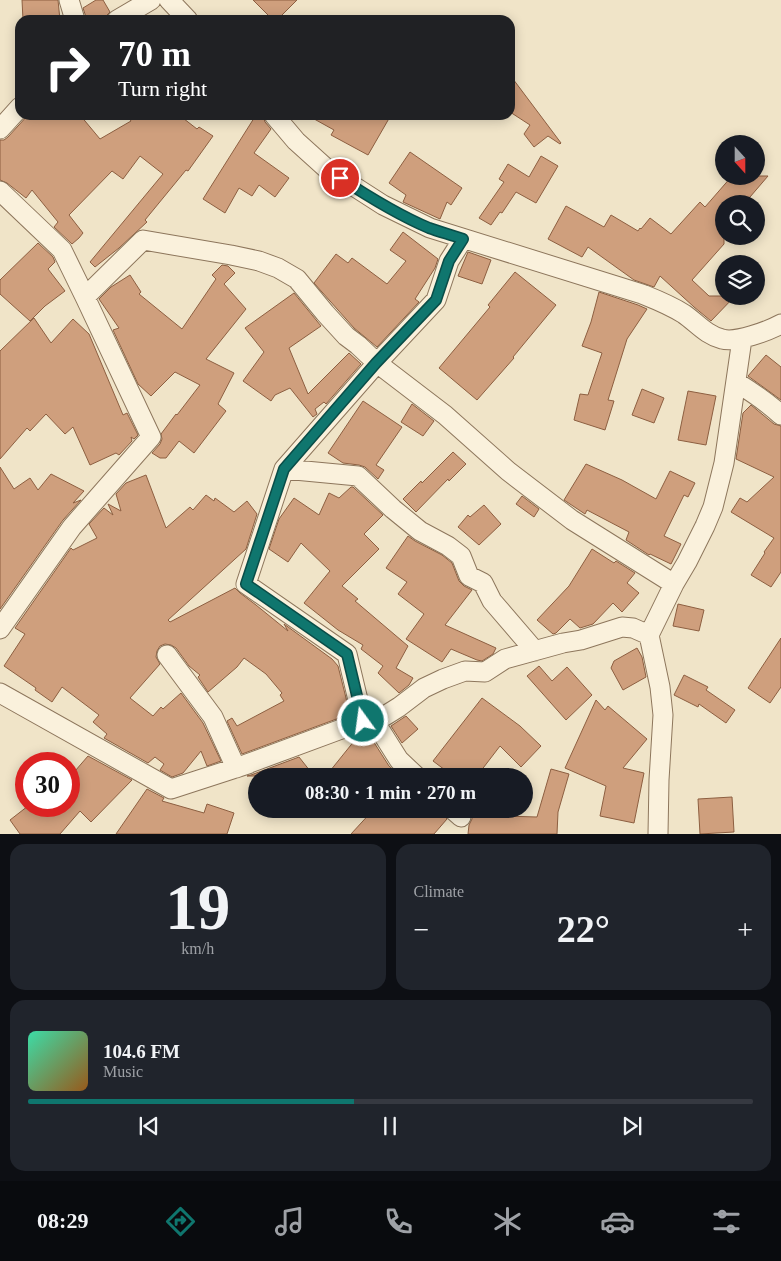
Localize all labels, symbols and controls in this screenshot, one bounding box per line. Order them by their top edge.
icon: right [35,35,100,100]
text: 70 m [118,35,191,74]
text: Turn right [118,76,207,101]
north arrow [715,135,765,185]
map controls [715,135,765,305]
pin [319,157,361,199]
icon: arrive [326,164,354,192]
button: search [715,195,765,245]
button: layers [715,255,765,305]
position arrow [336,694,388,746]
speed limit sign: 30 [15,752,80,817]
text: 08:30 · 1 min · 270 m [305,782,476,803]
text: 19 [165,871,230,943]
text: Climate [414,883,464,900]
text: 22° [557,908,610,950]
text: − [414,914,429,945]
text: + [737,914,753,945]
text: km/h [181,940,214,957]
text: 104.6 FM [103,1041,180,1062]
text: Music [103,1063,143,1080]
icon: previous [135,1112,163,1140]
icon: pause [376,1112,404,1140]
icon: next [618,1112,646,1140]
icon: directions [163,1204,198,1239]
icon: music [272,1204,307,1239]
icon: phone [381,1204,416,1239]
icon: climate [490,1204,525,1239]
icon: car [600,1204,635,1239]
icon: filters [709,1204,744,1239]
text: 08:29 [37,1208,88,1233]

